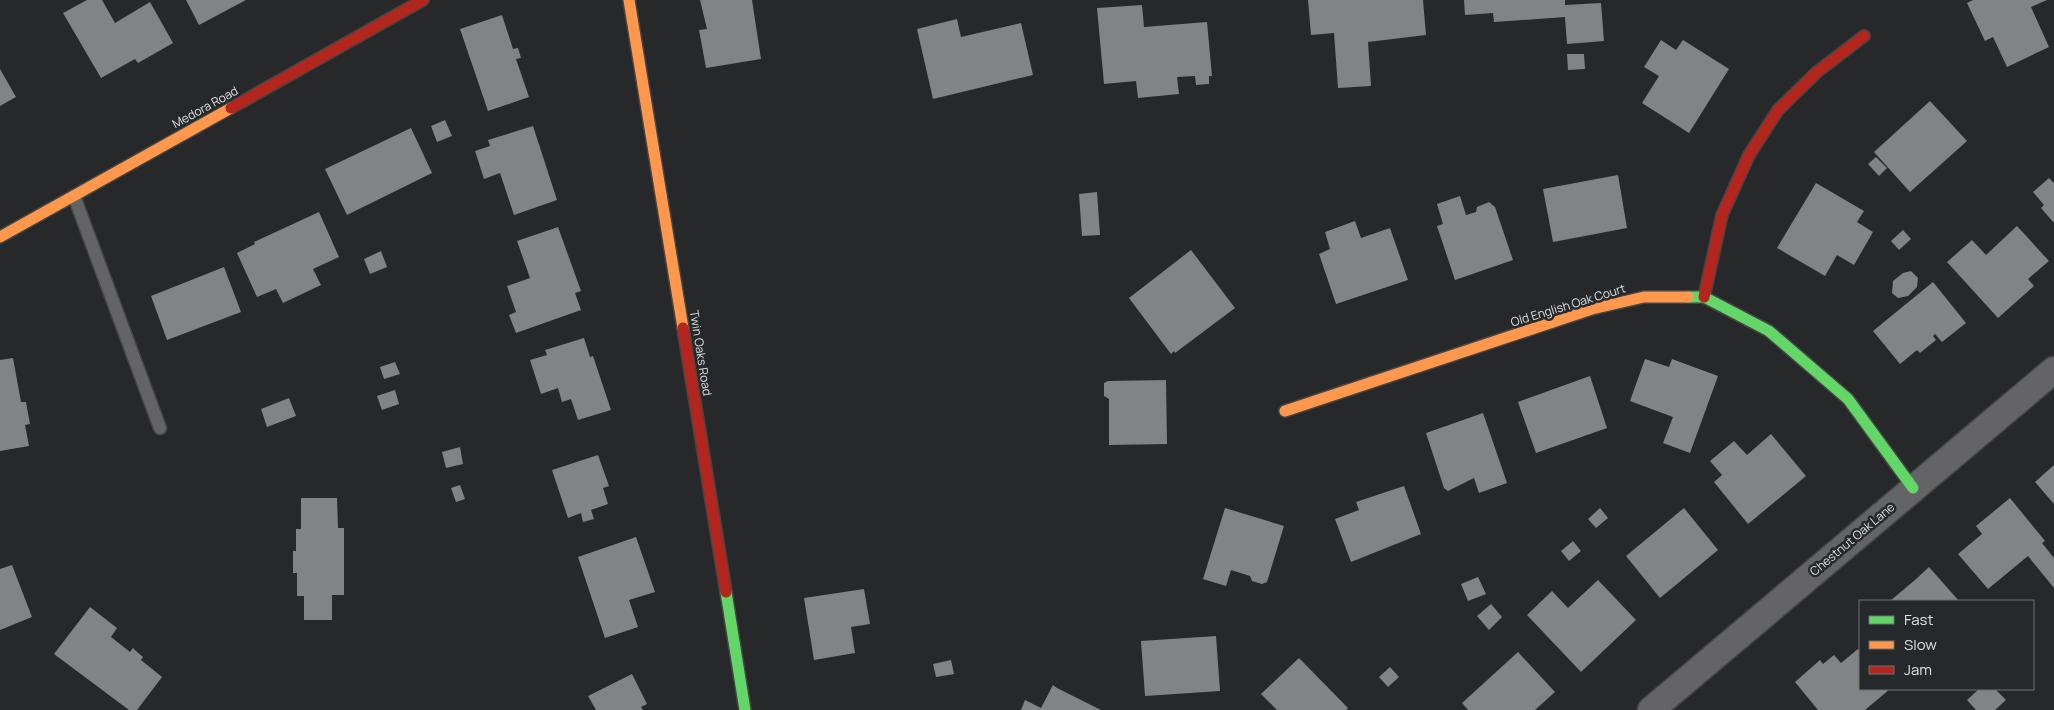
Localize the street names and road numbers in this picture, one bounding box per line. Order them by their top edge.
street label: Medora Road [169,82,241,132]
street label: Old English Oak Court [1509,279,1628,331]
street label: Twin Oaks Road [686,309,716,397]
street label: Chestnut Oak Lane [1806,498,1898,580]

